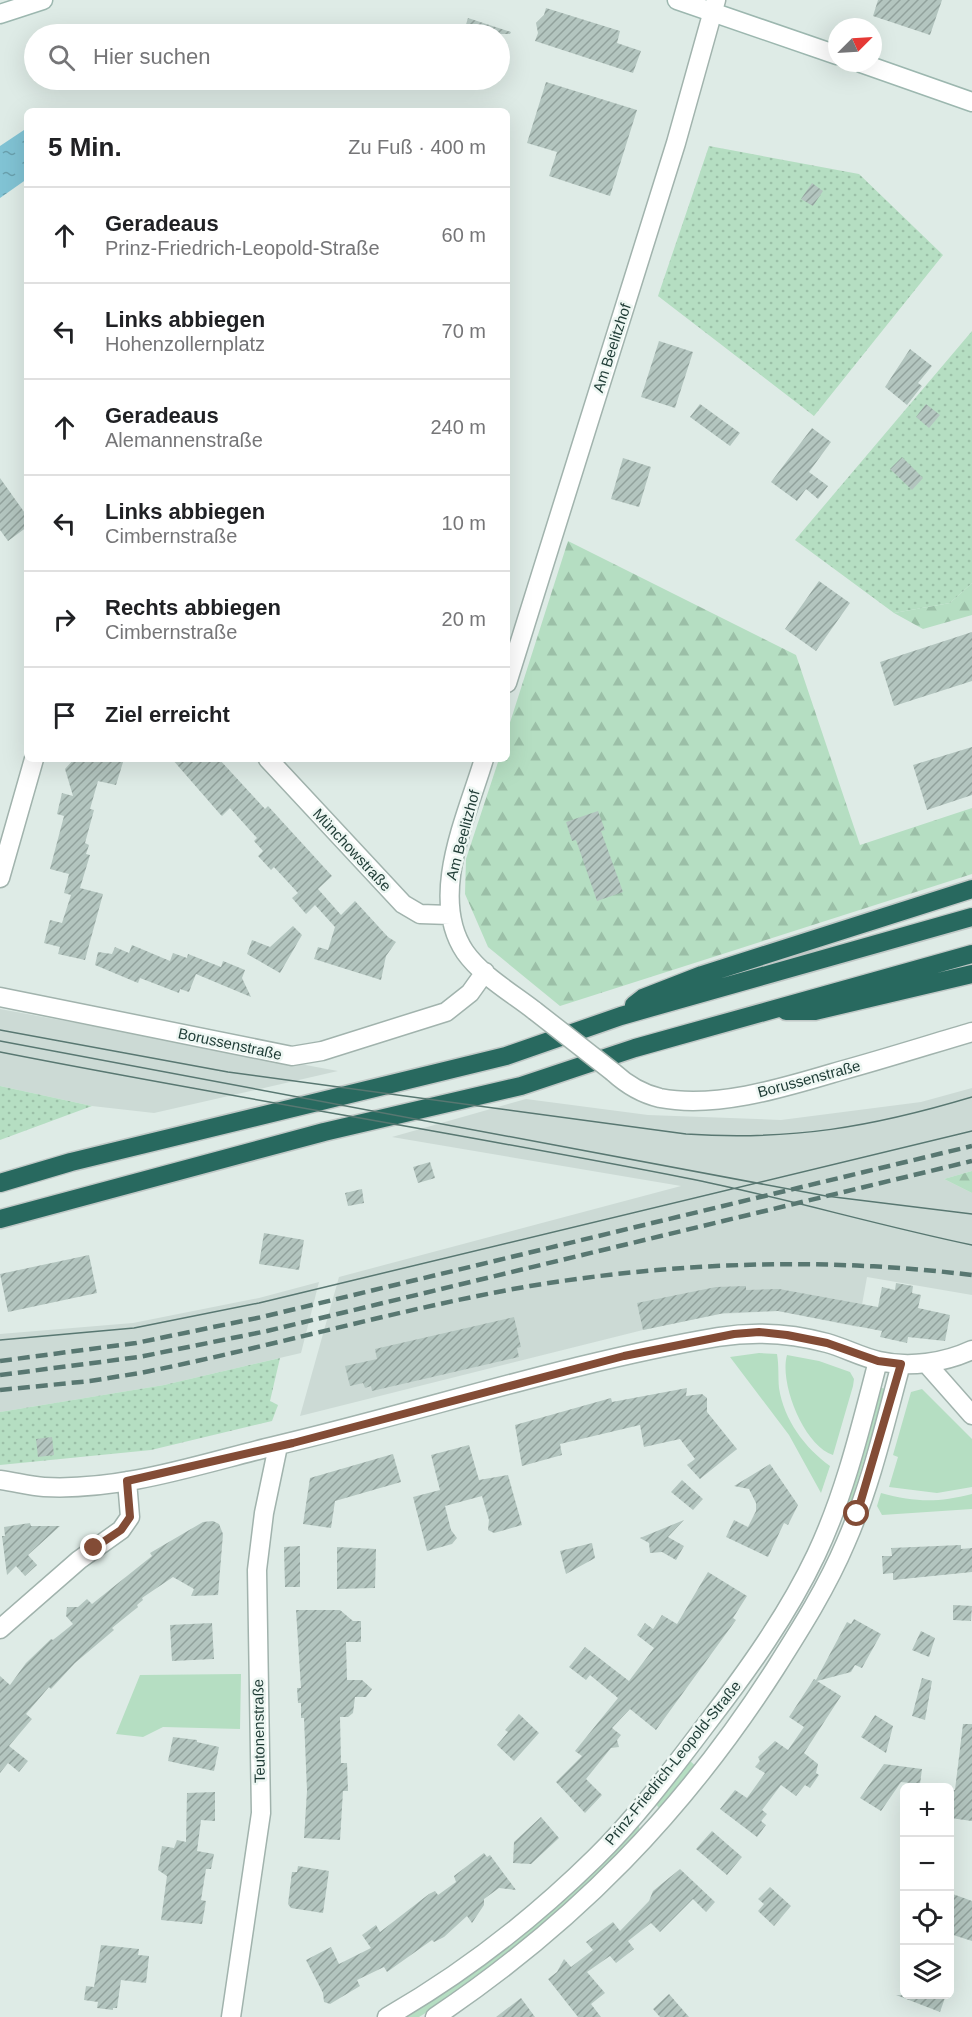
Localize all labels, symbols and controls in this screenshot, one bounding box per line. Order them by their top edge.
north arrow [828,18,882,72]
search box [24,24,510,90]
icon: search [45,41,78,74]
text: Hier suchen [93,44,210,69]
text: 5 Min. [48,132,122,162]
text: Zu Fuß · 400 m [348,136,486,158]
text: Geradeaus [105,211,219,236]
icon: ahead [48,219,81,252]
text: 60 m [442,224,486,246]
text: Prinz-Friedrich-Leopold-Straße [105,237,380,259]
street label: Am Beelitzhof [589,300,634,394]
text: Links abbiegen [105,307,265,332]
icon: left [48,315,81,348]
text: 70 m [442,320,486,342]
text: Hohenzollernplatz [105,333,265,355]
text: Geradeaus [105,403,219,428]
icon: ahead [48,411,81,444]
text: 240 m [430,416,486,438]
text: Alemannenstraße [105,429,263,451]
text: Links abbiegen [105,499,265,524]
icon: left [48,507,81,540]
text: 10 m [442,512,486,534]
text: Cimbernstraße [105,525,237,547]
text: Rechts abbiegen [105,595,281,620]
icon: right [48,603,81,636]
text: 20 m [442,608,486,630]
text: Cimbernstraße [105,621,237,643]
icon: arrive [48,699,81,732]
text: Ziel erreicht [105,702,230,727]
street label: Am Beelitzhof [442,787,483,882]
street label: Münchowstraße [310,805,395,894]
street label: Borussenstraße [177,1024,284,1063]
street label: Borussenstraße [756,1057,862,1100]
route start [843,1500,869,1526]
route end [80,1534,106,1560]
street label: Prinz-Friedrich-Leopold-Straße [601,1677,744,1848]
street label: Teutonenstraße [249,1679,268,1783]
map controls [900,1783,954,1999]
button: + [900,1783,954,1837]
button: − [900,1837,954,1891]
button: locate [900,1891,954,1945]
button: layers [900,1945,954,1999]

